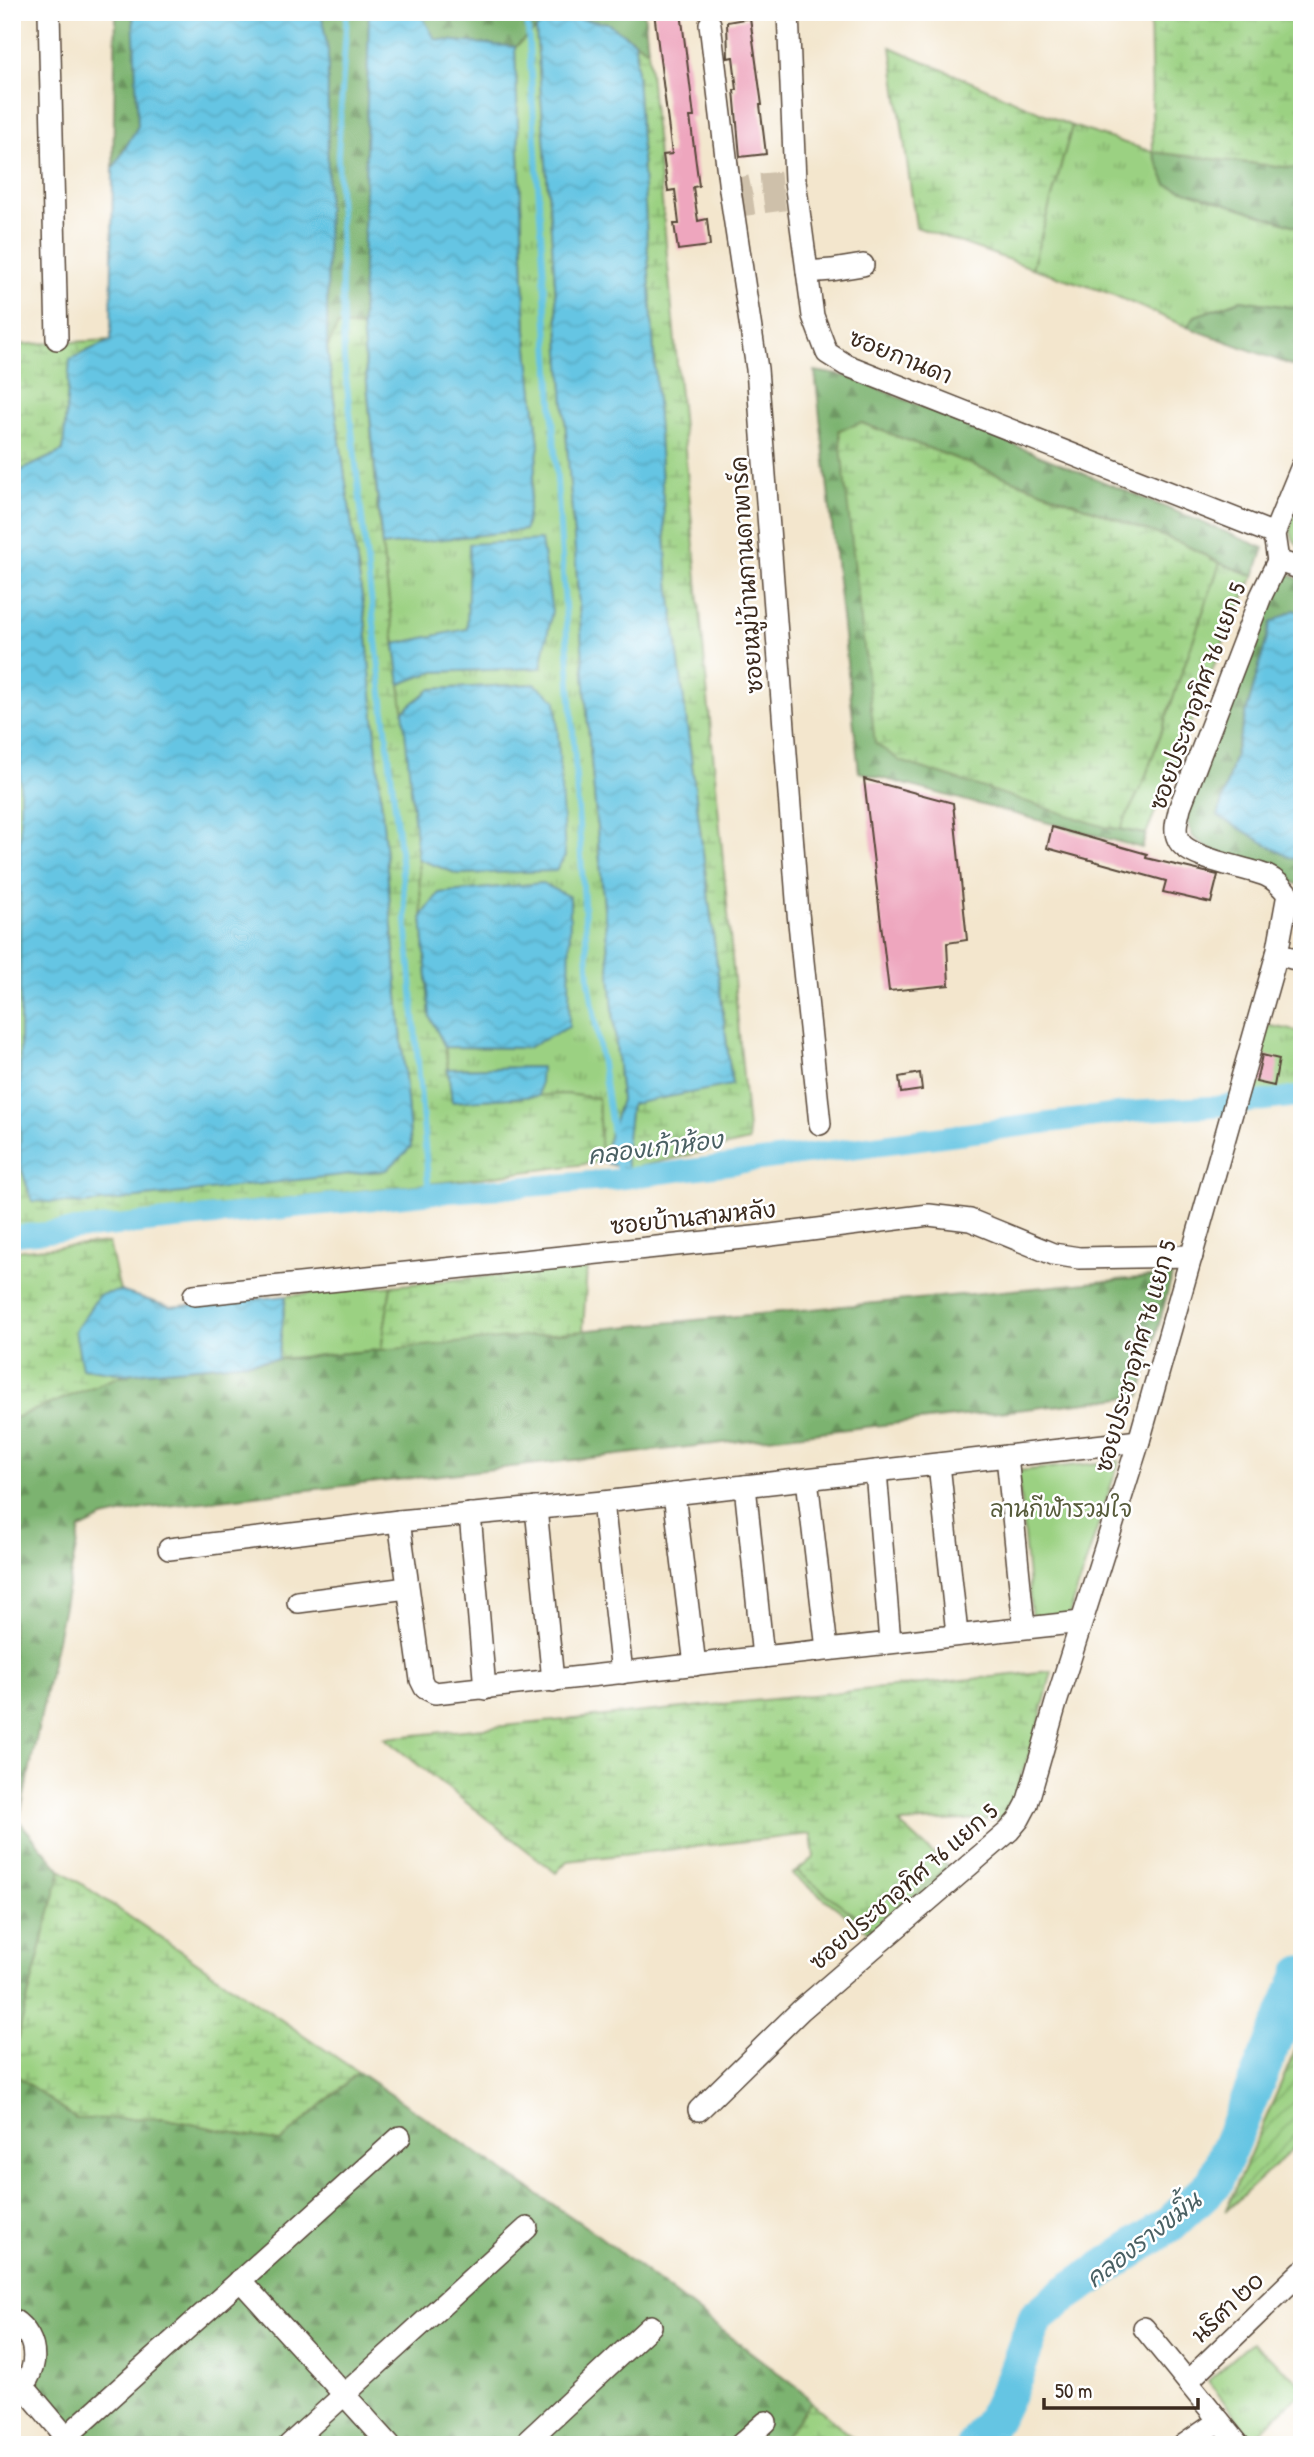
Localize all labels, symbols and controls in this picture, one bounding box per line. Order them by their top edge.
street label: ซอยกานดา [845,321,957,391]
street label: ซอยหมู่บ้านกานดาพาร์ค [722,455,773,695]
street label: ซอยประชาอุทิศ 76 แยก 5 [1141,578,1256,815]
water label: คลองเก้าห้อง [586,1123,726,1171]
street label: ซอยบ้านสามหลัง [609,1193,777,1241]
street label: ซอยประชาอุทิศ 76 แยก 5 [1087,1236,1186,1477]
park label: ลานกีฬารวมใจ [990,1493,1132,1524]
street label: ซอยประชาอุทิศ 76 แยก 5 [802,1795,1006,1979]
water label: คลองรางขมิ้น [1076,2179,1209,2294]
street label: นริศา ๒๐ [1184,2265,1270,2349]
scale bar [1044,2366,1198,2410]
text: 50 m [1055,2376,1092,2405]

